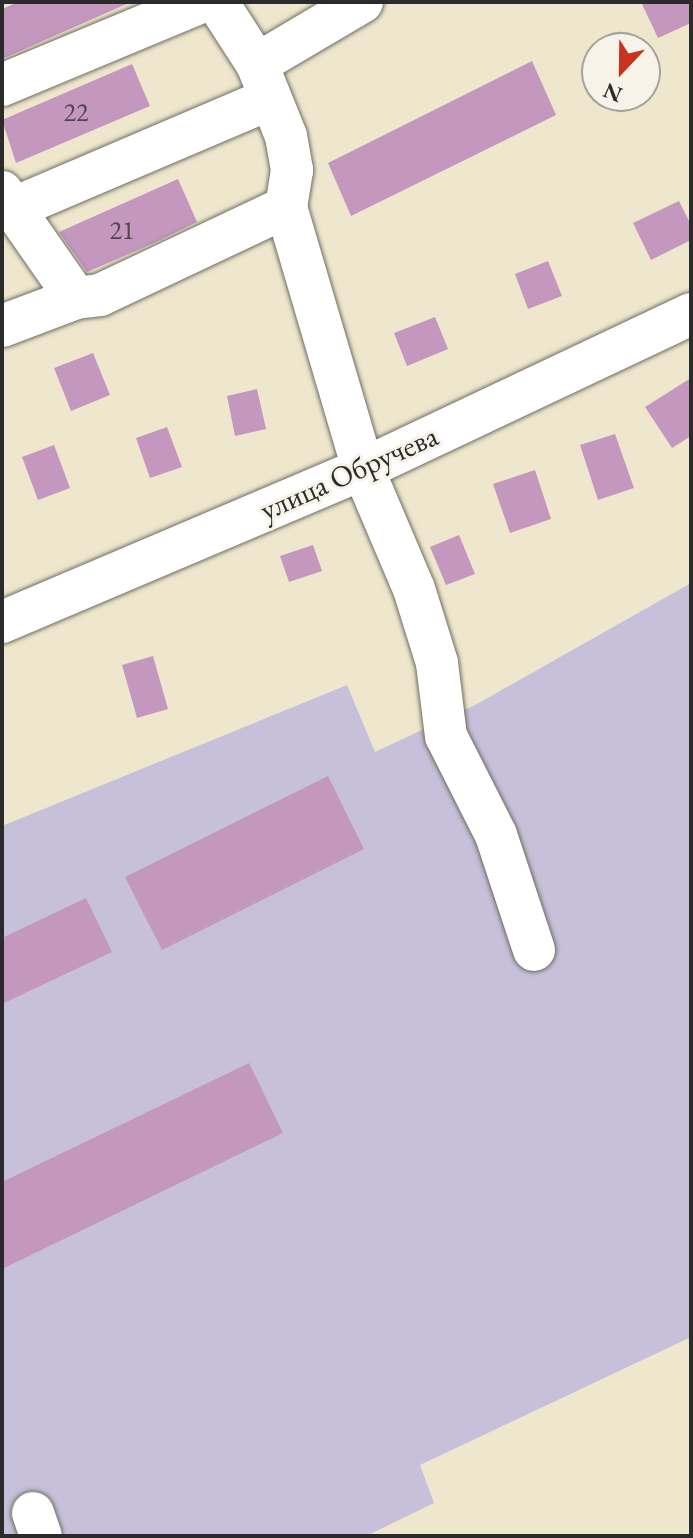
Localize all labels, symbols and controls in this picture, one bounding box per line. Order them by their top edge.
north arrow [581,32,661,112]
text: N [599,76,626,110]
house number: 22 [64,97,88,129]
house number: 21 [110,215,134,247]
street label: улица Обручева [254,418,444,528]

